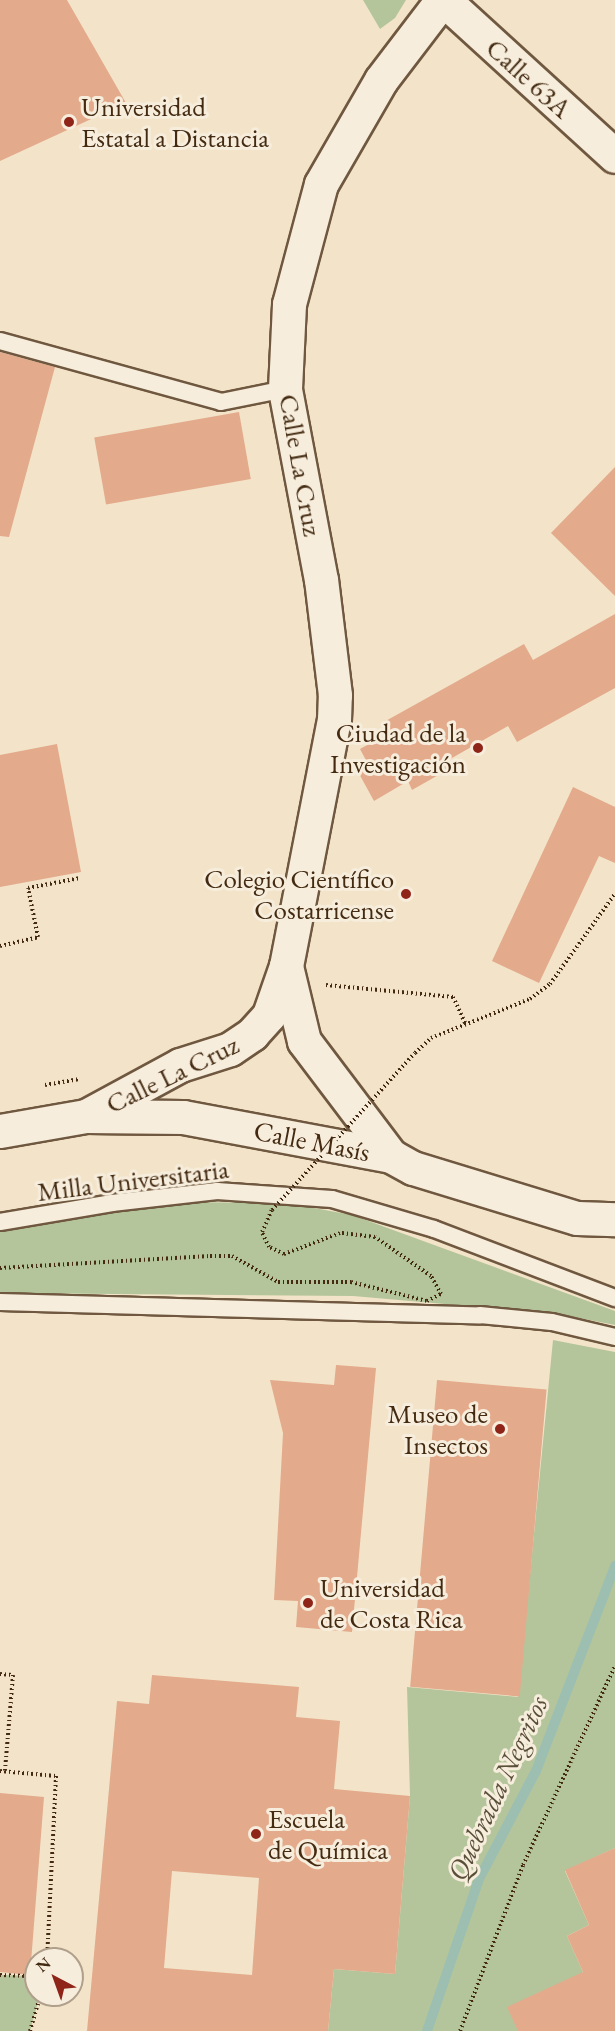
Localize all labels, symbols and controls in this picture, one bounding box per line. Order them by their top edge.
street label: Calle 63A [480,31,578,125]
place label: Universidad Estatal a Distancia [81,90,269,153]
marker: Universidad Estatal a Distancia [62,115,76,129]
street label: Calle La Cruz [273,392,329,538]
place label: Ciudad de la Investigación [330,716,466,779]
marker: Ciudad de la Investigación [471,741,485,755]
place label: Colegio Científico Costarricense [204,862,394,925]
marker: Colegio Científico Costarricense [399,887,413,901]
street label: Calle La Cruz [100,1028,244,1120]
street label: Calle Masís [251,1114,373,1168]
street label: Milla Universitaria [35,1152,231,1208]
place label: Museo de Insectos [388,1397,488,1460]
marker: Museo de Insectos [493,1422,507,1436]
place label: Universidad de Costa Rica [320,1571,463,1634]
marker: Universidad de Costa Rica [301,1596,315,1610]
water label: Quebrada Negritos [440,1690,554,1886]
place label: Escuela de Química [268,1802,388,1865]
marker: Escuela de Química [249,1827,263,1841]
north arrow [24,1947,84,2007]
text: N [31,1952,55,1977]

